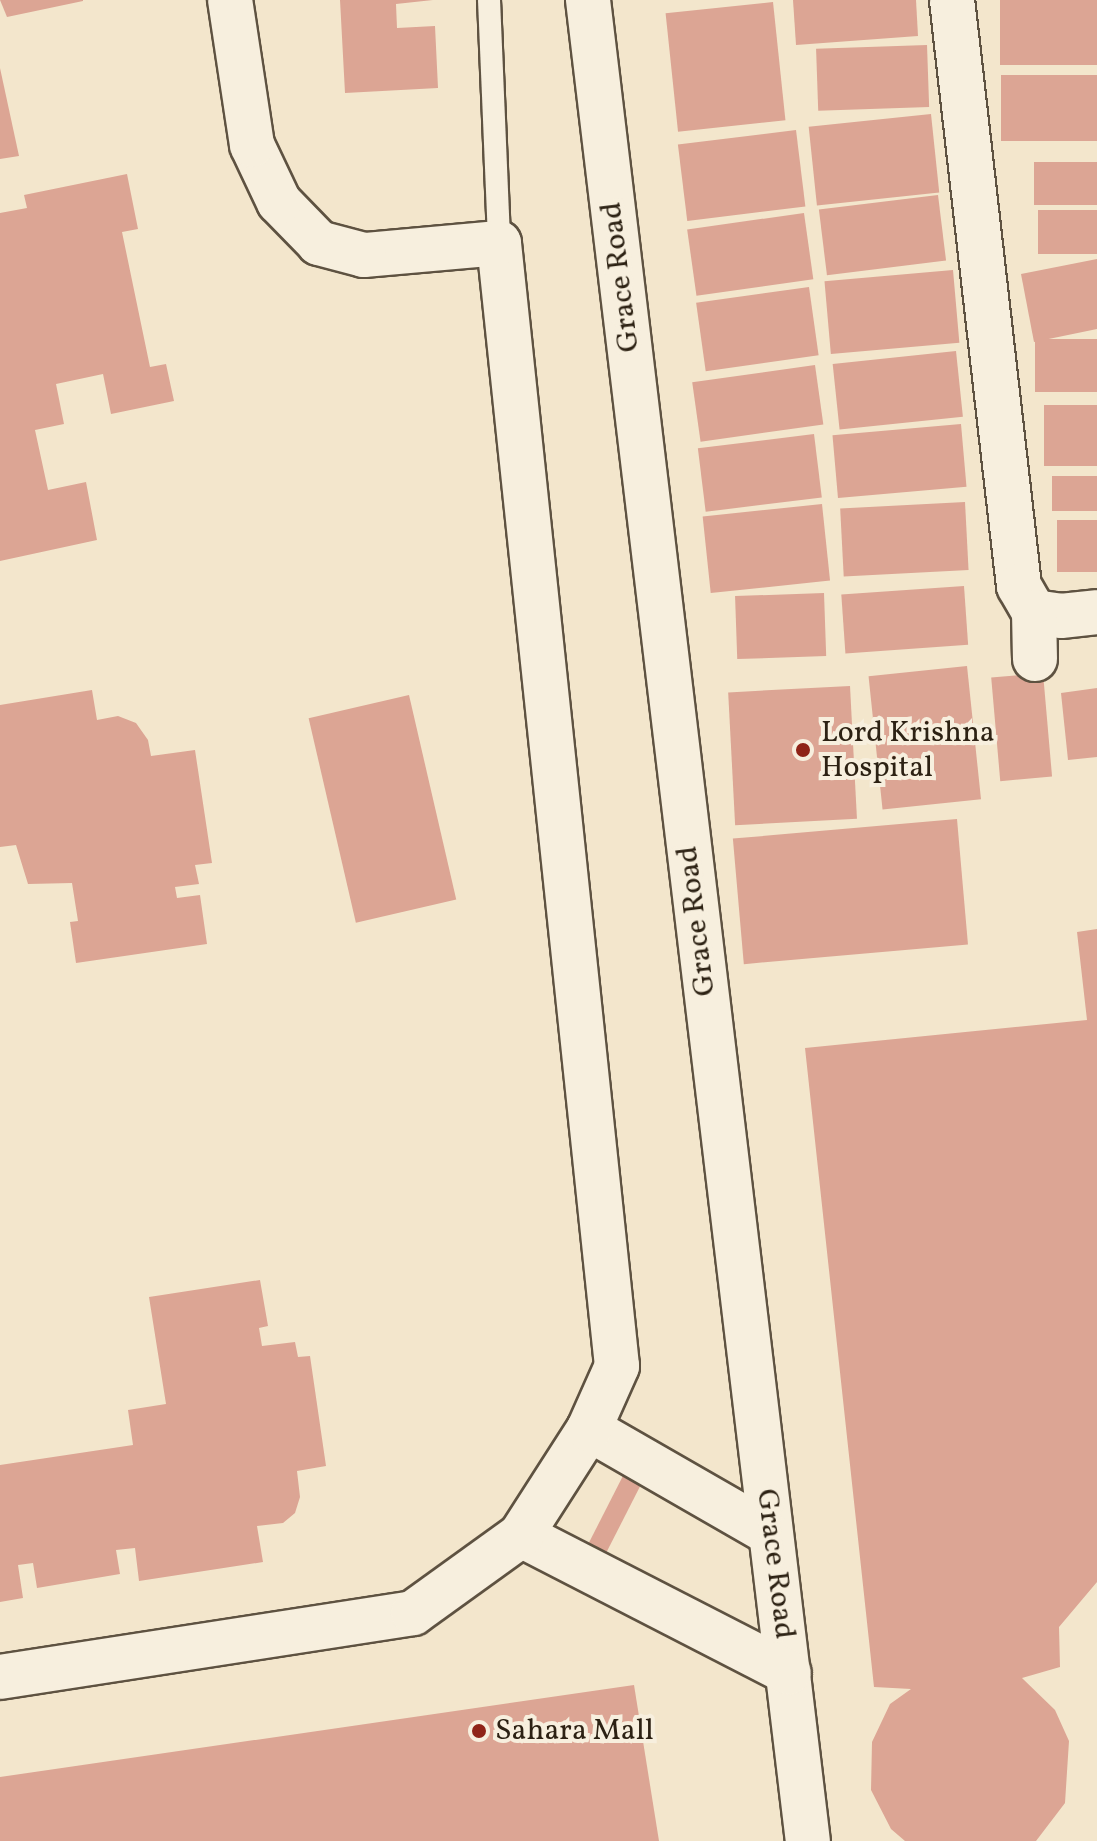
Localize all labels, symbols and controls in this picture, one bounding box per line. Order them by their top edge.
street label: Grace Road [594,200,648,354]
place label: Lord Krishna Hospital [821,715,995,786]
marker: Lord Krishna Hospital [792,739,814,761]
street label: Grace Road [670,844,724,998]
street label: Grace Road [748,1487,802,1641]
place label: Sahara Mall [495,1713,654,1749]
marker: Sahara Mall [470,1722,488,1740]

